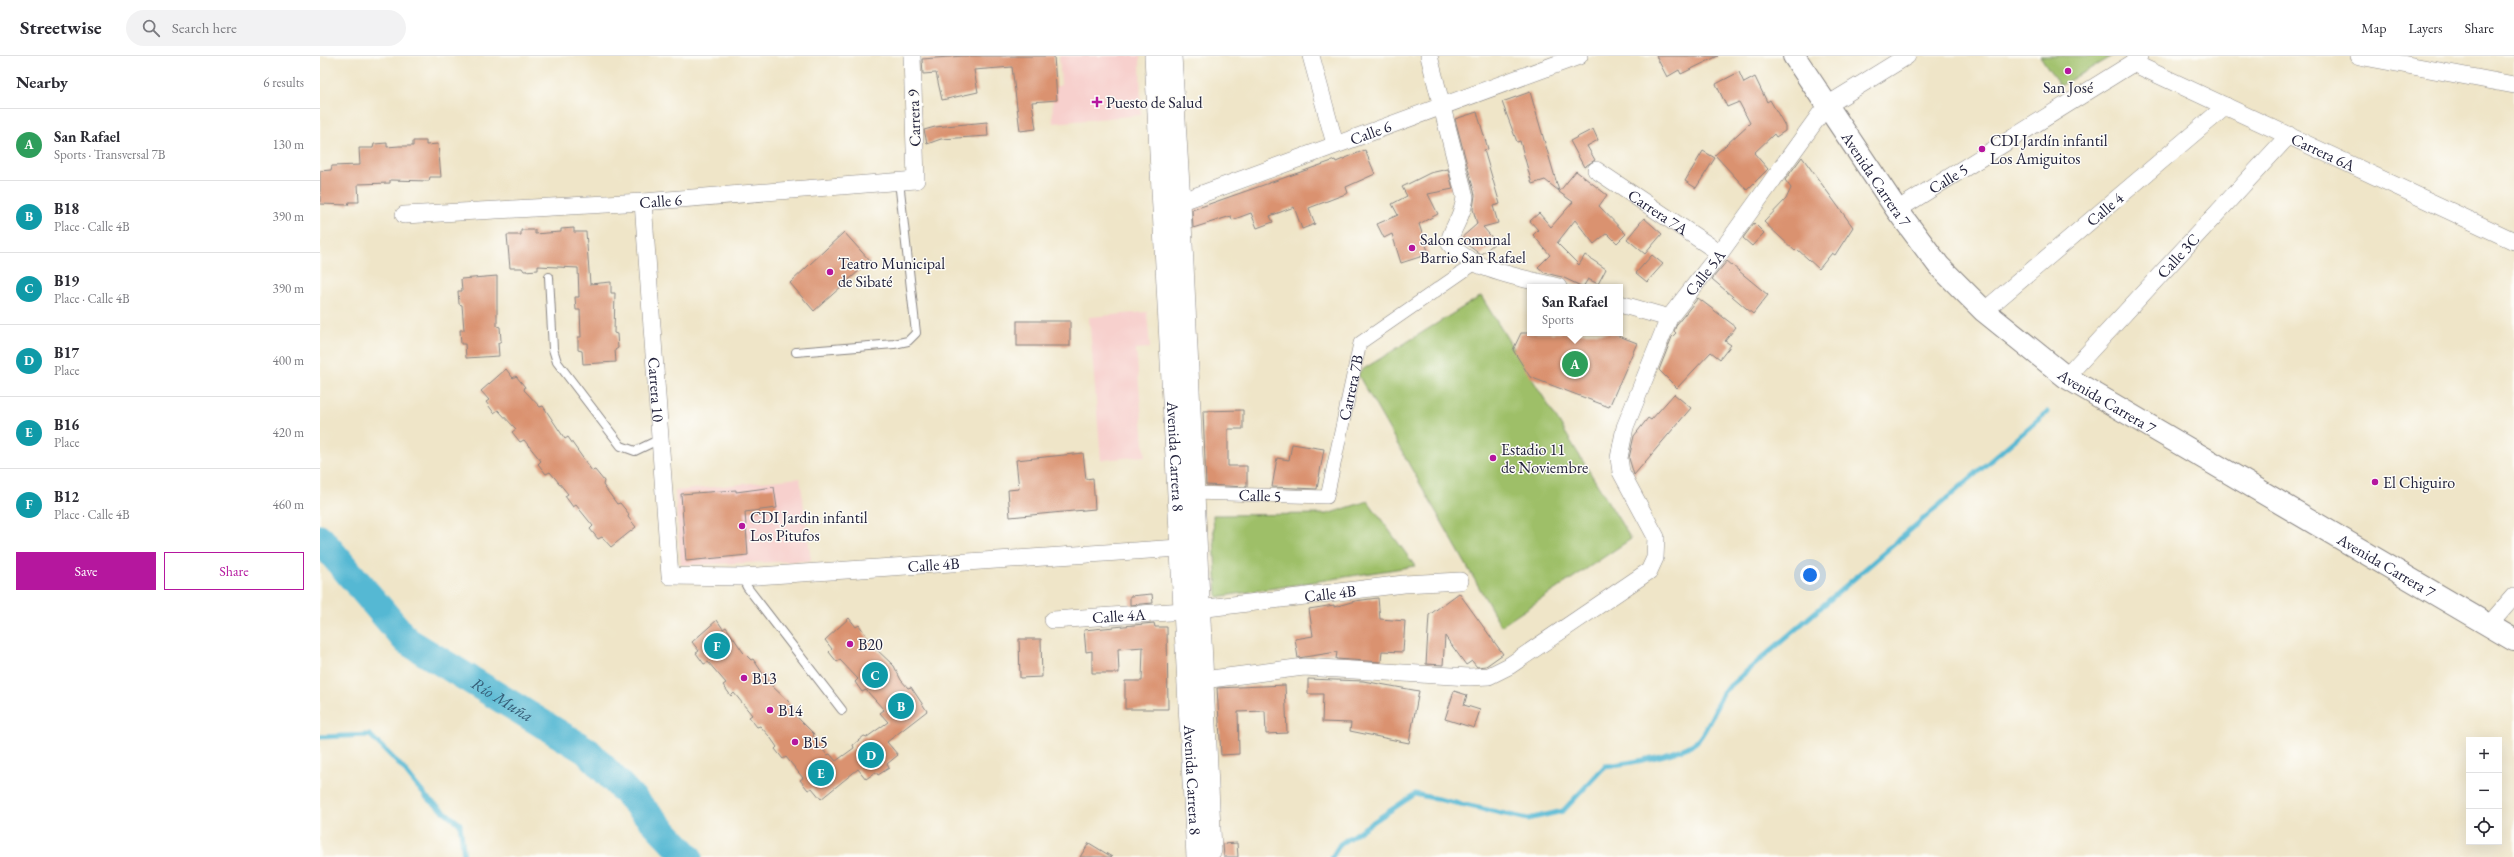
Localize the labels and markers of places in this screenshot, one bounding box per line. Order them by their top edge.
marker: San José [2063,66,2073,76]
place label: San José [2043,77,2093,98]
place label: Puesto de Salud [1106,92,1203,113]
marker: Puesto de Salud [1091,96,1103,108]
place label: CDI Jardín infantil Los Amiguitos [1990,130,2108,169]
marker: CDI Jardín infantil Los Amiguitos [1977,144,1987,154]
place label: Salon comunal Barrio San Rafael [1420,229,1526,268]
marker: Salon comunal Barrio San Rafael [1407,243,1417,253]
place label: Teatro Municipal de Sibaté [838,253,945,292]
marker: Teatro Municipal de Sibaté [825,267,835,277]
pin: A [1562,349,1588,379]
place label: Estadio 11 de Noviembre [1501,439,1588,478]
marker: Estadio 11 de Noviembre [1488,453,1498,463]
place label: El Chiguiro [2383,472,2455,493]
marker: El Chiguiro [2370,477,2380,487]
place label: CDI Jardin infantil Los Pitufos [750,507,868,546]
marker: CDI Jardin infantil Los Pitufos [737,521,747,531]
pin: F [704,631,730,661]
place label: B20 [858,634,883,655]
marker: B20 [845,639,855,649]
pin: C [862,660,888,690]
place label: B13 [752,668,777,689]
marker: B13 [739,673,749,683]
pin: B [888,691,914,721]
place label: B14 [778,700,803,721]
marker: B14 [765,705,775,715]
place label: B15 [803,732,828,753]
marker: B15 [790,737,800,747]
pin: D [858,740,884,770]
pin: E [808,758,834,788]

